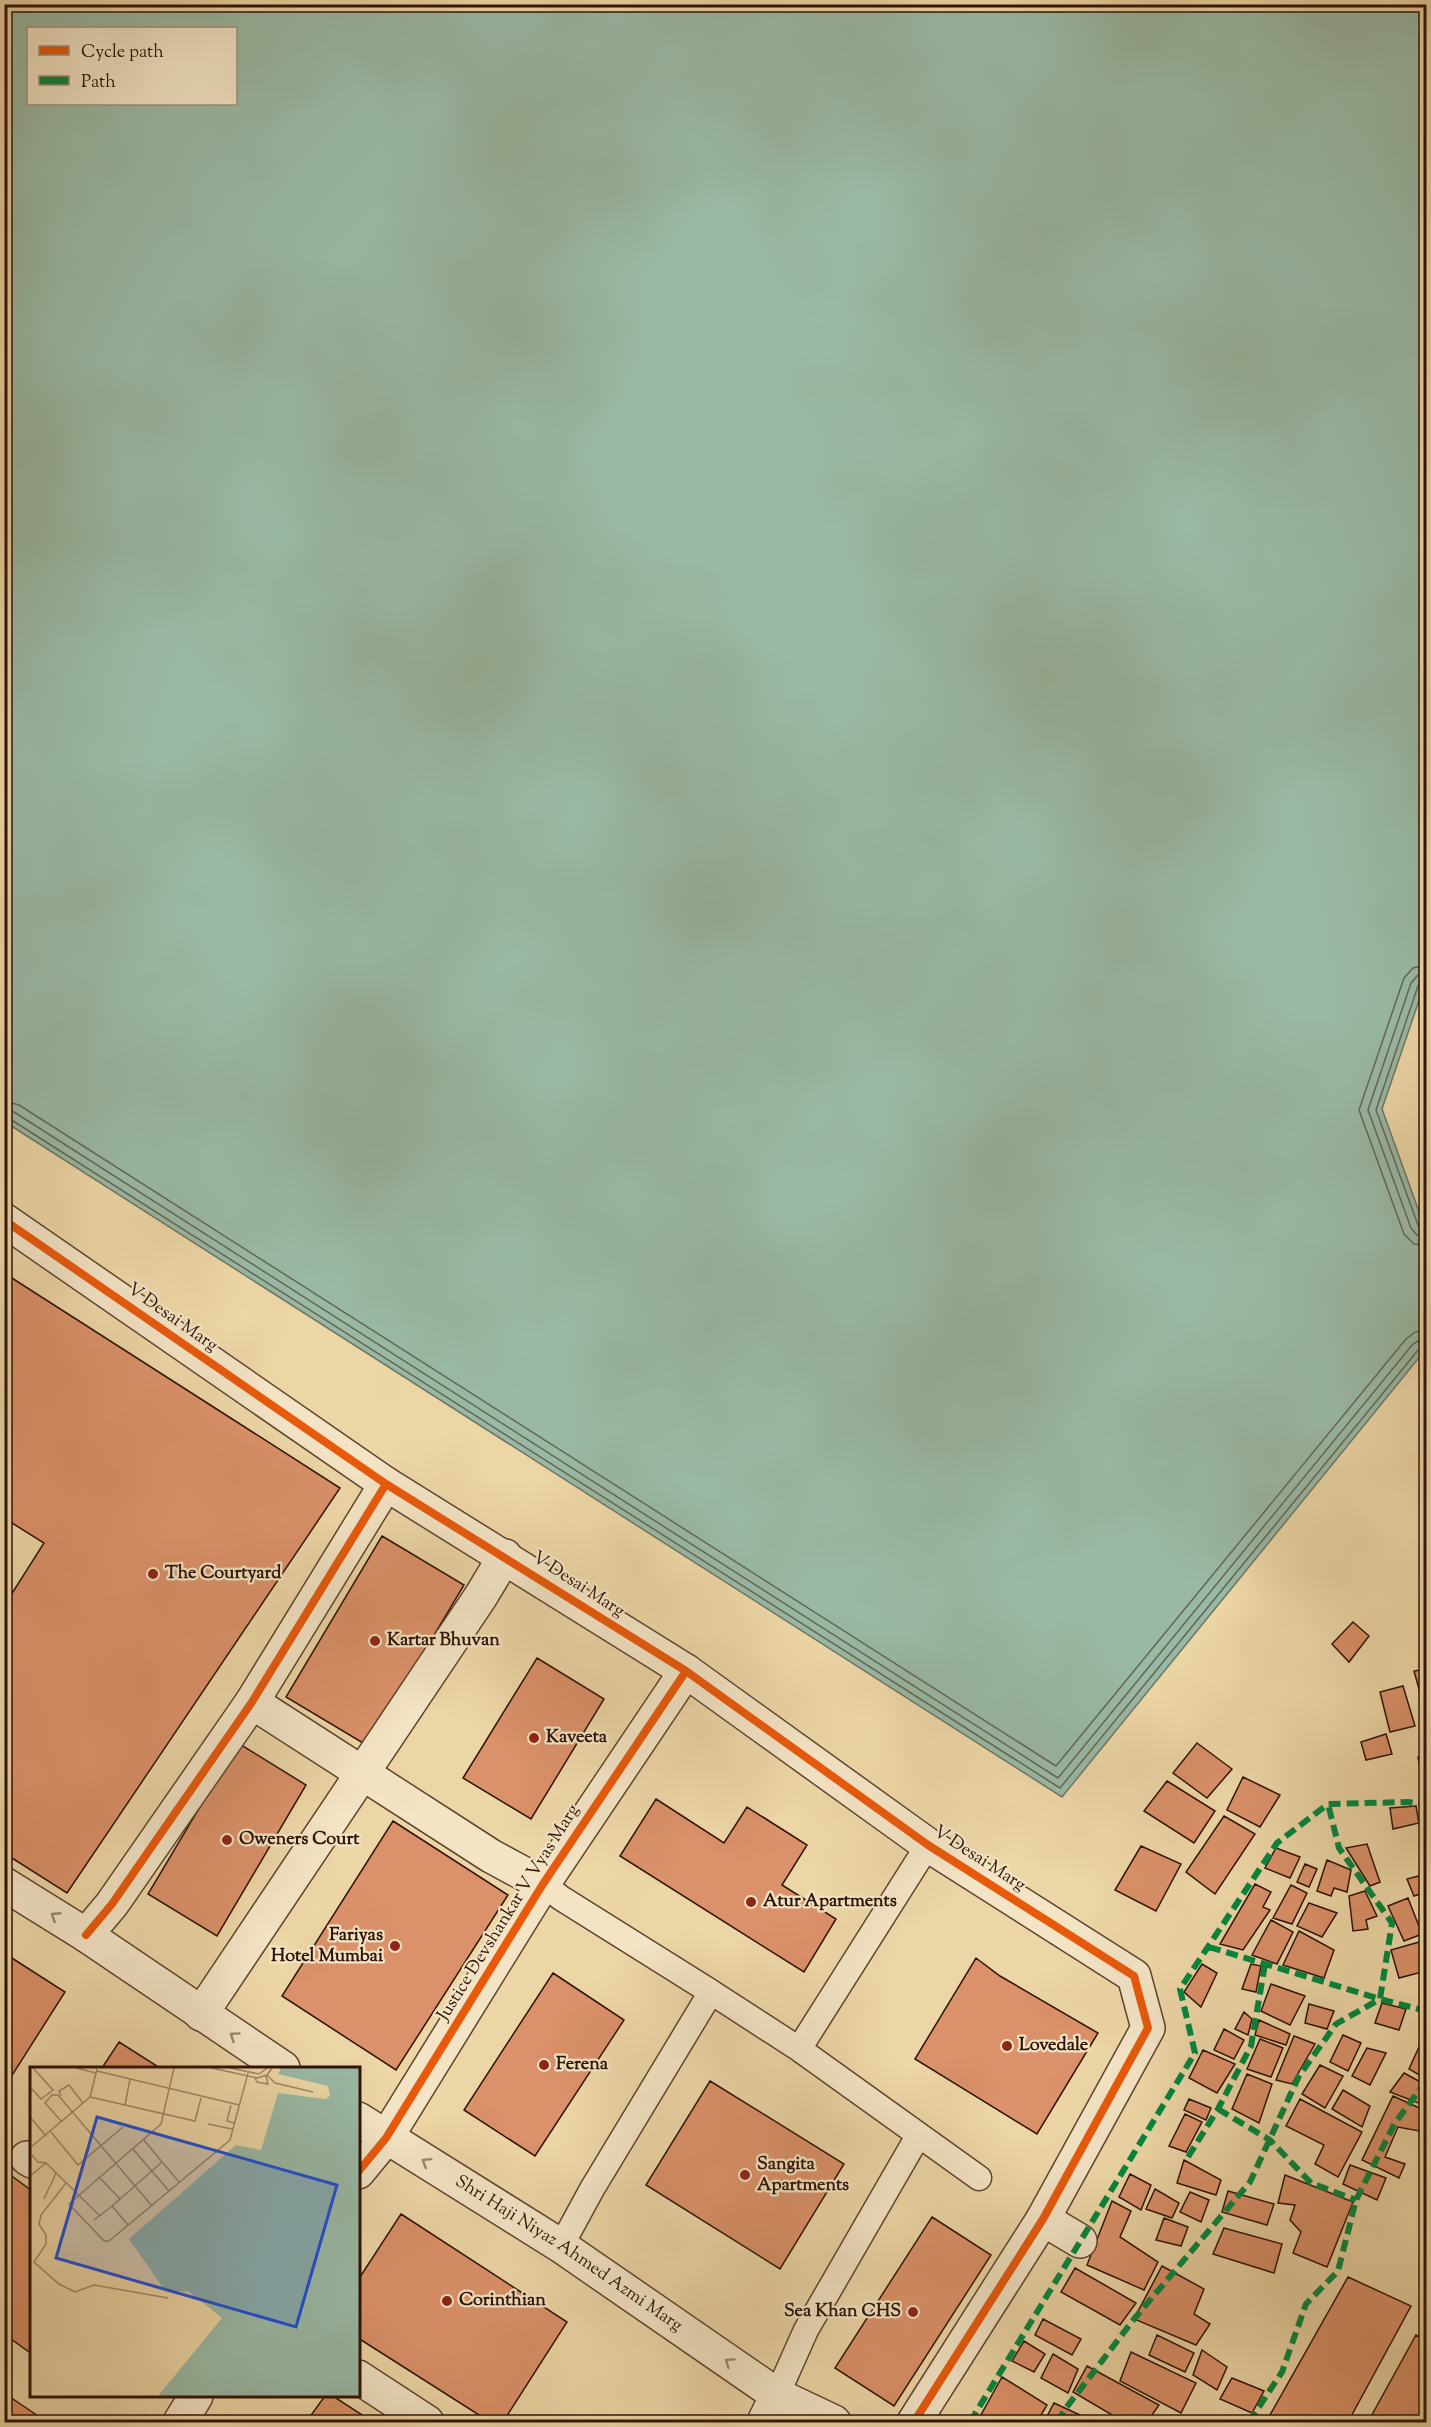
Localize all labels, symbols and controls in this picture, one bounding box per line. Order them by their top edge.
legend [27,27,237,105]
text: Cycle path [81,40,164,66]
text: Path [81,70,116,96]
street label: V Desai Marg [121,1277,223,1359]
street label: V Desai Marg [527,1545,629,1625]
place label: The Courtyard [165,1561,282,1587]
marker: The Courtyard [146,1567,160,1581]
place label: Kartar Bhuvan [387,1628,500,1654]
marker: Kartar Bhuvan [368,1634,382,1648]
place label: Kaveeta [546,1725,608,1751]
marker: Kaveeta [527,1731,541,1745]
street label: Justice Devshankar V Vyas Marg [431,1799,587,2027]
street label: V Desai Marg [928,1819,1030,1899]
place label: Oweners Court [239,1827,360,1853]
marker: Oweners Court [220,1833,234,1847]
place label: Atur Apartments [763,1889,897,1915]
marker: Atur Apartments [744,1895,758,1909]
one-way arrow [51,1911,61,1923]
place label: Fariyas Hotel Mumbai [271,1923,384,1970]
marker: Fariyas Hotel Mumbai [388,1939,402,1953]
one-way arrow [230,2032,241,2043]
place label: Lovedale [1019,2033,1089,2059]
marker: Lovedale [1000,2039,1014,2053]
place label: Ferena [556,2052,609,2078]
marker: Ferena [537,2058,551,2072]
inset map [30,2067,360,2397]
place label: Sangita Apartments [757,2152,849,2199]
one-way arrow [422,2158,432,2170]
marker: Sangita Apartments [738,2168,752,2182]
street label: Shri Haji Niyaz Ahmed Azmi Marg [449,2169,688,2339]
place label: Corinthian [459,2288,546,2314]
marker: Corinthian [440,2294,454,2308]
place label: Sea Khan CHS [784,2299,901,2325]
marker: Sea Khan CHS [906,2305,920,2319]
one-way arrow [724,2358,735,2369]

